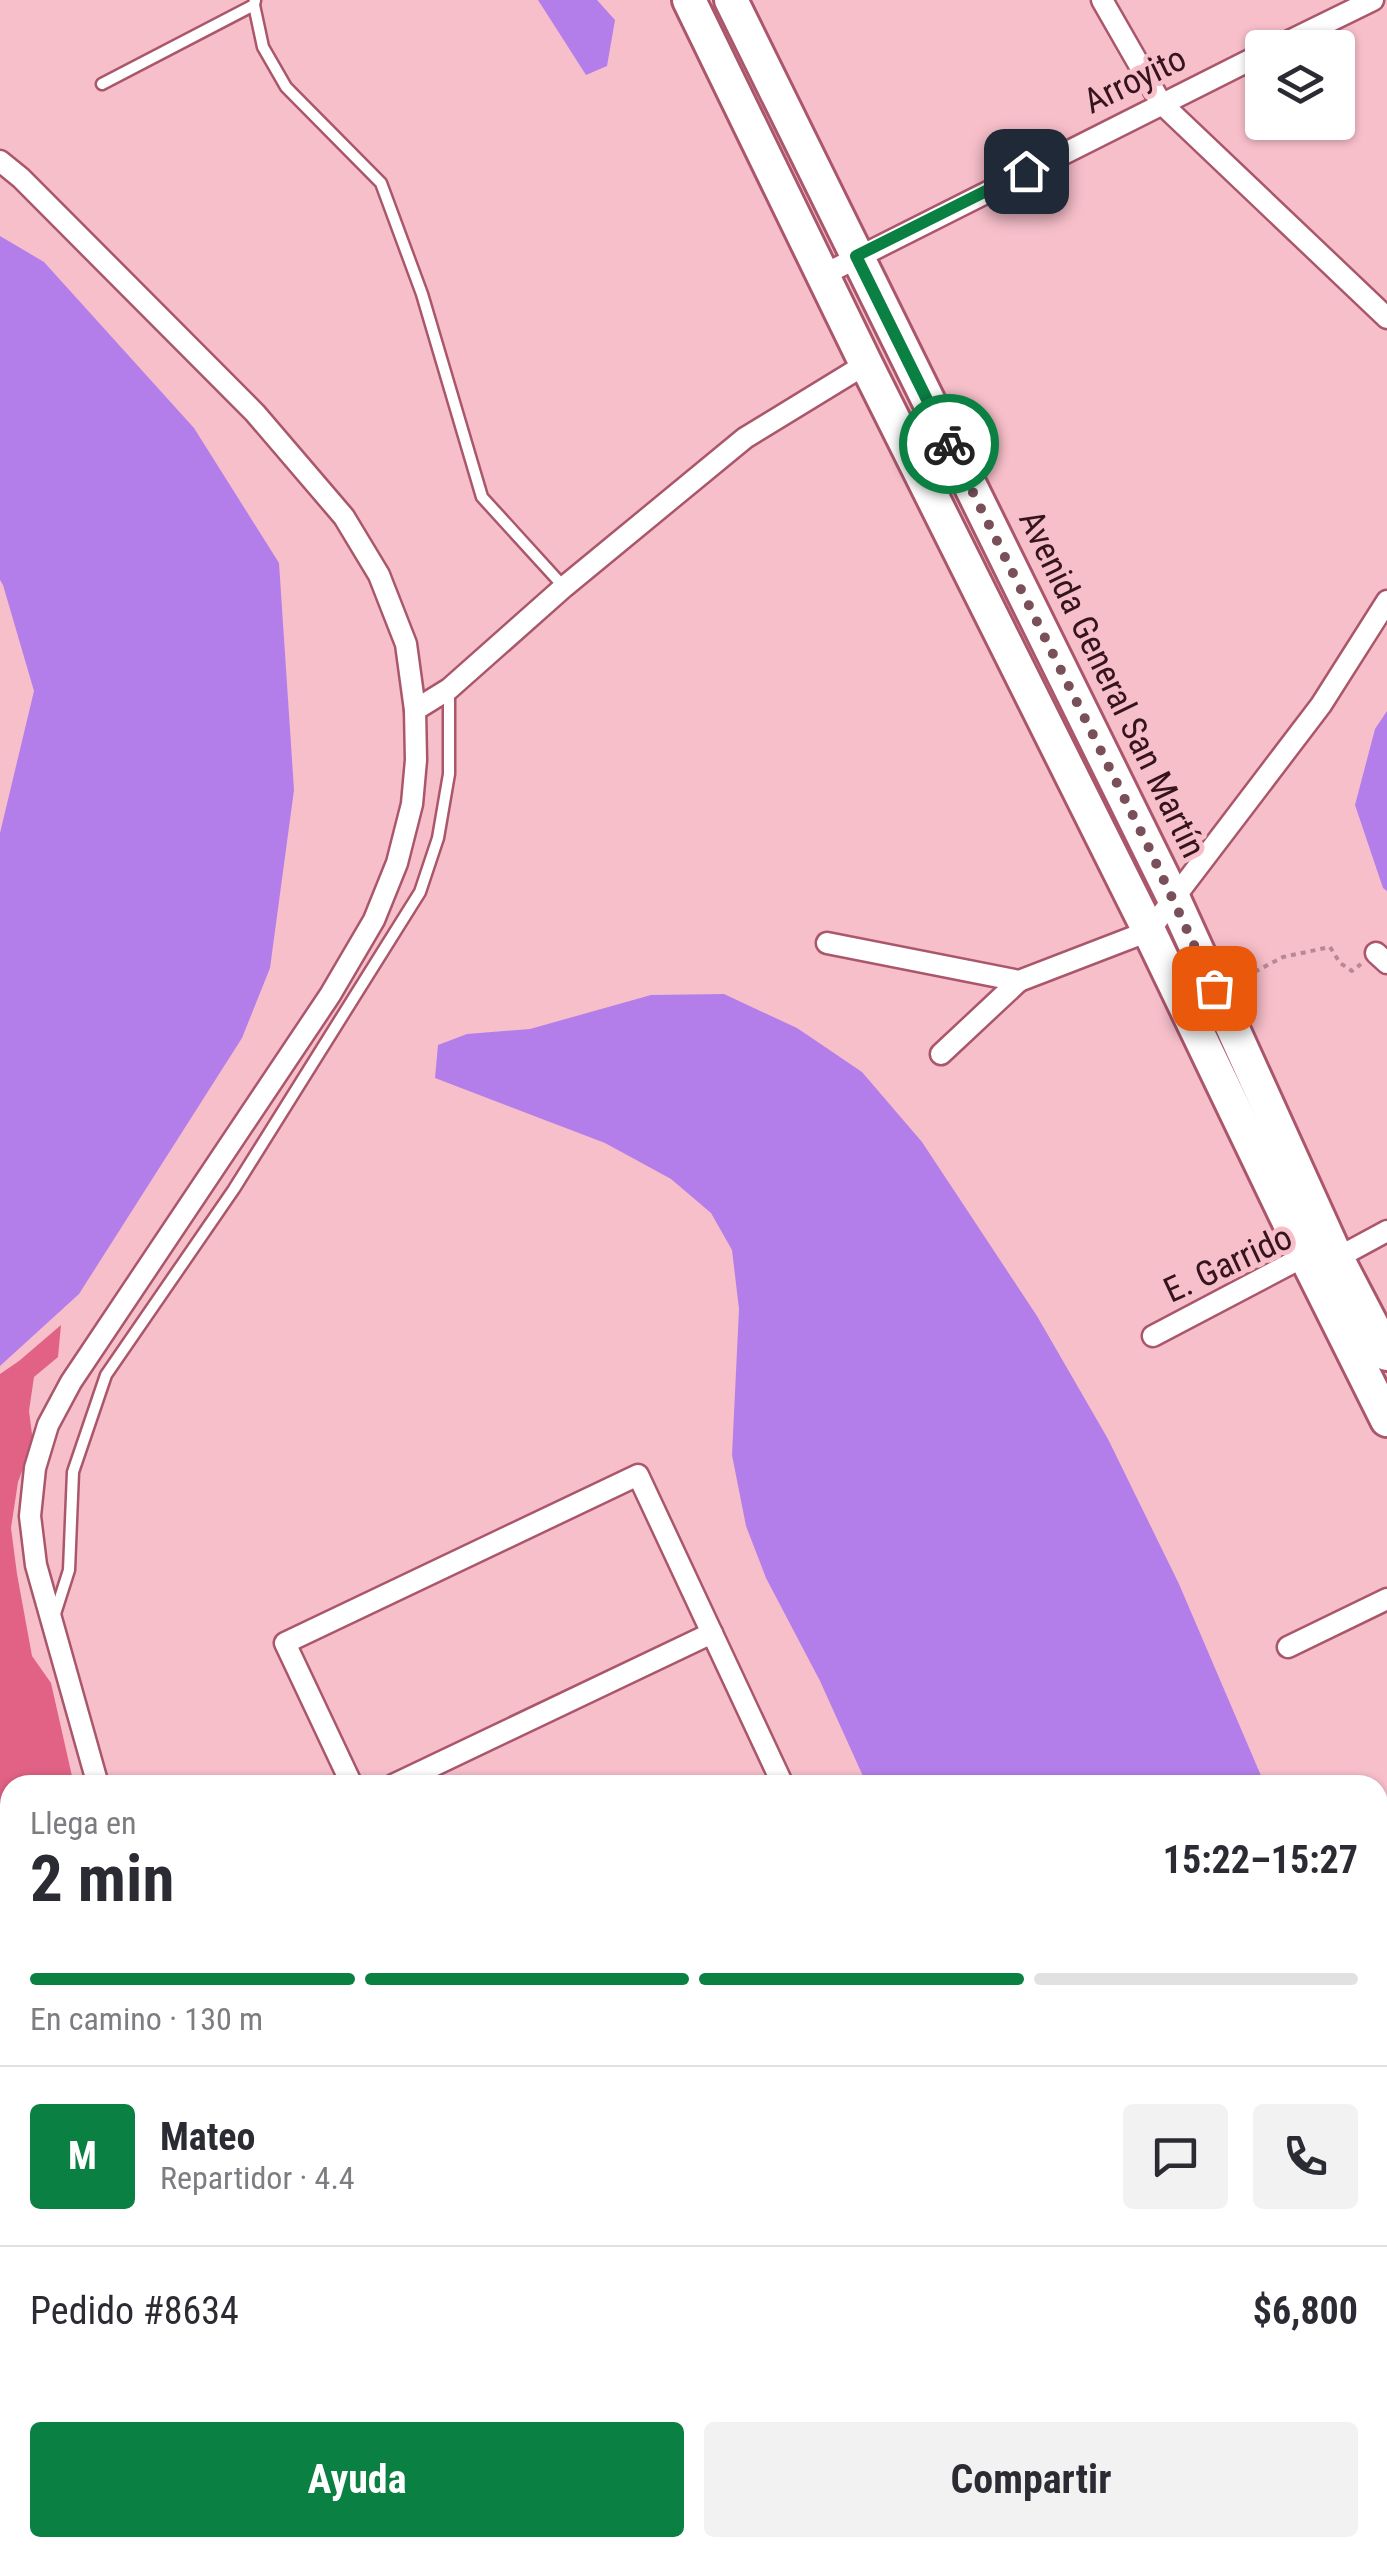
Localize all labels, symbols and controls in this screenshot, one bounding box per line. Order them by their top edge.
map controls [1245,30,1355,140]
button: layers [1245,30,1355,140]
street label: Arroyito [1077,38,1193,122]
pin [984,129,1069,214]
icon: home [999,144,1054,199]
courier [899,394,999,494]
icon: bike [922,417,977,472]
street label: Avenida General San Martín [1010,504,1214,864]
pin [1172,946,1257,1031]
icon: bag [1187,961,1242,1016]
street label: E. Garrido [1158,1217,1298,1311]
text: Llega en [30,1804,137,1842]
text: 15:22–15:27 [1163,1838,1358,1882]
text: 2 min [30,1841,174,1917]
text: En camino · 130 m [30,2000,263,2038]
button: chat [1123,2104,1228,2209]
button: phone [1253,2104,1358,2209]
text: Mateo [160,2115,255,2159]
text: M [68,2134,97,2178]
text: Repartidor · 4.4 [160,2159,355,2197]
text: Pedido #8634 [30,2289,239,2333]
text: $6,800 [1253,2289,1358,2333]
button: Ayuda [30,2422,684,2537]
button: Compartir [704,2422,1358,2537]

